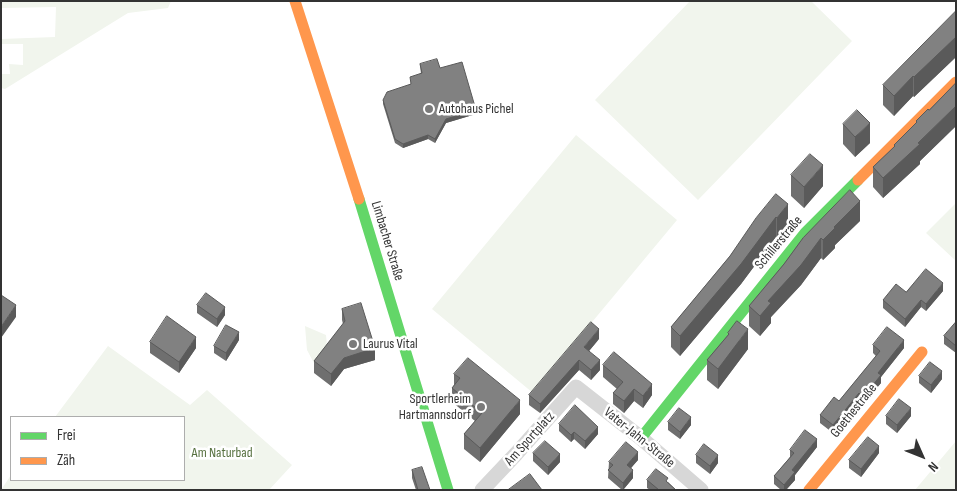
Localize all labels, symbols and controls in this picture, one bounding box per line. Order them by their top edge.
place label: Autohaus Pichel [439,101,514,117]
marker: Autohaus Pichel [423,103,435,115]
street label: Limbacher Straße [367,199,407,283]
street label: Schillerstraße [752,213,806,273]
place label: Laurus Vital [363,336,418,352]
marker: Laurus Vital [347,338,359,350]
street label: Goethestraße [827,381,881,441]
place label: Sportlerheim Hartmannsdorf [399,391,471,424]
marker: Sportlerheim Hartmannsdorf [475,401,487,413]
street label: Vater-Jahn-Straße [600,404,678,472]
street label: Am Sportplatz [501,409,559,469]
legend [10,416,185,481]
text: Frei [57,426,76,445]
north arrow [897,431,947,481]
park label: Am Naturbad [191,445,253,461]
text: Zäh [57,451,75,470]
text: N [924,458,942,475]

